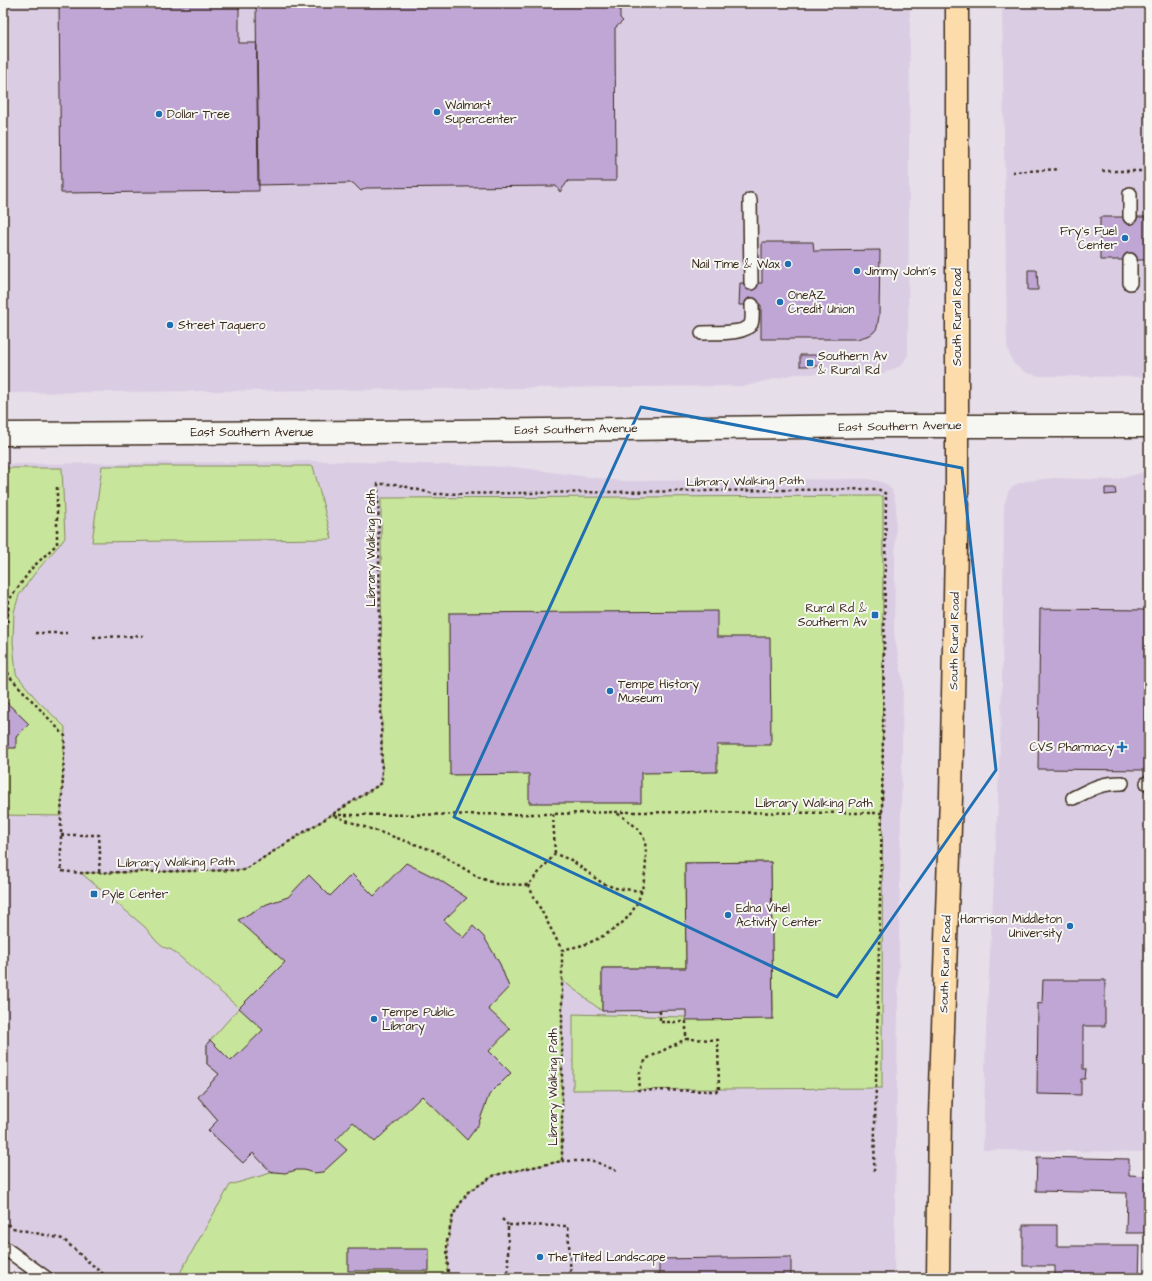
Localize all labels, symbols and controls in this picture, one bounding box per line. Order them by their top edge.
place label: Walmart Supercenter [445,97,517,128]
place label: Dollar Tree [167,106,230,123]
marker: Walmart Supercenter [432,107,442,117]
marker: Dollar Tree [154,109,164,119]
place label: Fry's Fuel Center [1060,223,1117,254]
marker: Fry's Fuel Center [1120,233,1130,243]
place label: Nail Time & Wax [692,256,780,273]
marker: Nail Time & Wax [783,259,793,269]
place label: Jimmy John's [865,263,936,281]
marker: Jimmy John's [852,266,862,276]
street label: South Rural Road [949,268,966,366]
place label: OneAZ Credit Union [788,287,855,318]
marker: OneAZ Credit Union [775,297,785,307]
place label: Street Taquero [178,317,266,334]
marker: Street Taquero [165,320,175,330]
place label: Southern Av & Rural Rd [818,348,888,379]
marker: Southern Av & Rural Rd [805,358,815,368]
street label: East Southern Avenue [838,417,962,436]
street label: East Southern Avenue [514,420,638,439]
street label: East Southern Avenue [190,424,314,441]
street label: Library Walking Path [686,472,804,492]
street label: Library Walking Path [363,489,381,607]
street label: South Rural Road [945,592,964,690]
place label: Rural Rd & Southern Av [798,600,868,631]
marker: Rural Rd & Southern Av [870,610,880,620]
place label: Tempe History Museum [618,676,700,707]
marker: Tempe History Museum [605,686,615,696]
place label: CVS Pharmacy [1030,739,1114,757]
marker: CVS Pharmacy [1117,742,1127,752]
street label: Library Walking Path [755,795,873,813]
street label: Library Walking Path [117,853,235,873]
place label: Pyle Center [102,886,169,904]
marker: Pyle Center [89,889,99,899]
place label: Edna Vihel Activity Center [736,900,822,932]
marker: Edna Vihel Activity Center [723,910,733,920]
place label: Harrison Middleton University [960,911,1062,943]
street label: South Rural Road [935,915,956,1013]
marker: Harrison Middleton University [1065,921,1075,931]
place label: Tempe Public Library [382,1004,455,1036]
marker: Tempe Public Library [369,1014,379,1024]
street label: Library Walking Path [545,1028,563,1146]
place label: The Tilted Landscape [548,1249,666,1266]
marker: The Tilted Landscape [535,1252,545,1262]

